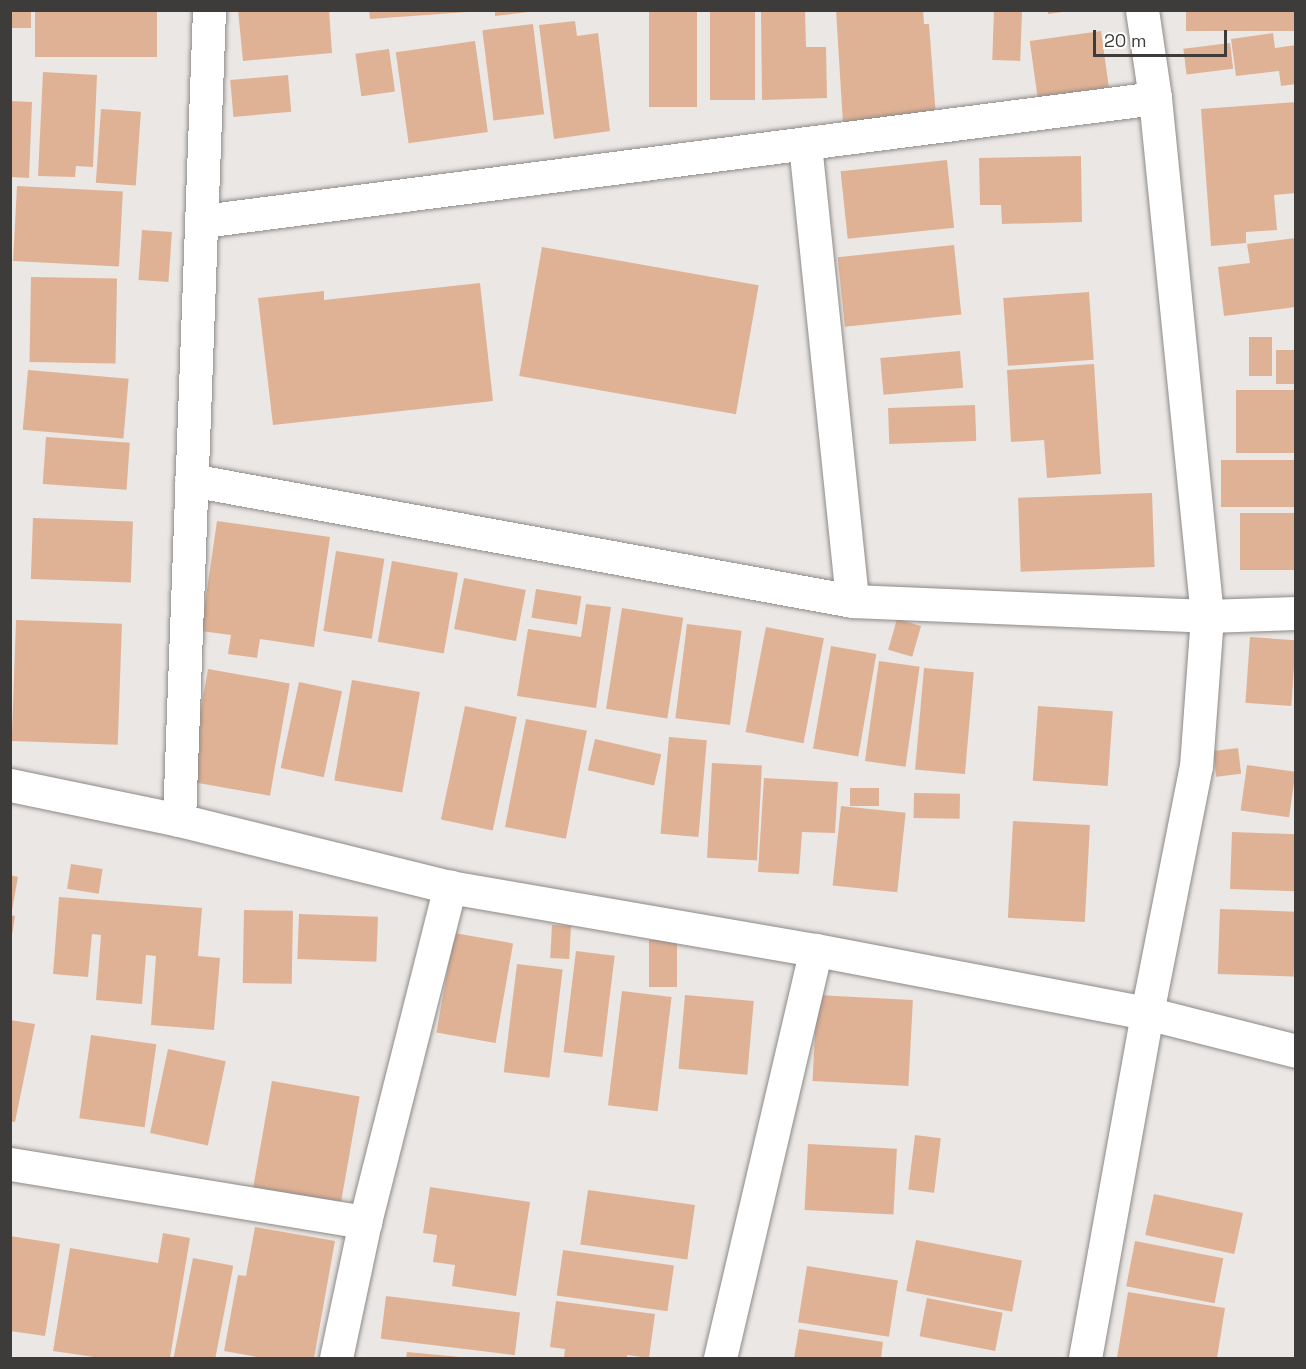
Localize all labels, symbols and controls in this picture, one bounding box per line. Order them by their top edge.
scale bar [1096,18,1230,56]
text: 20 m [1104,29,1147,52]

